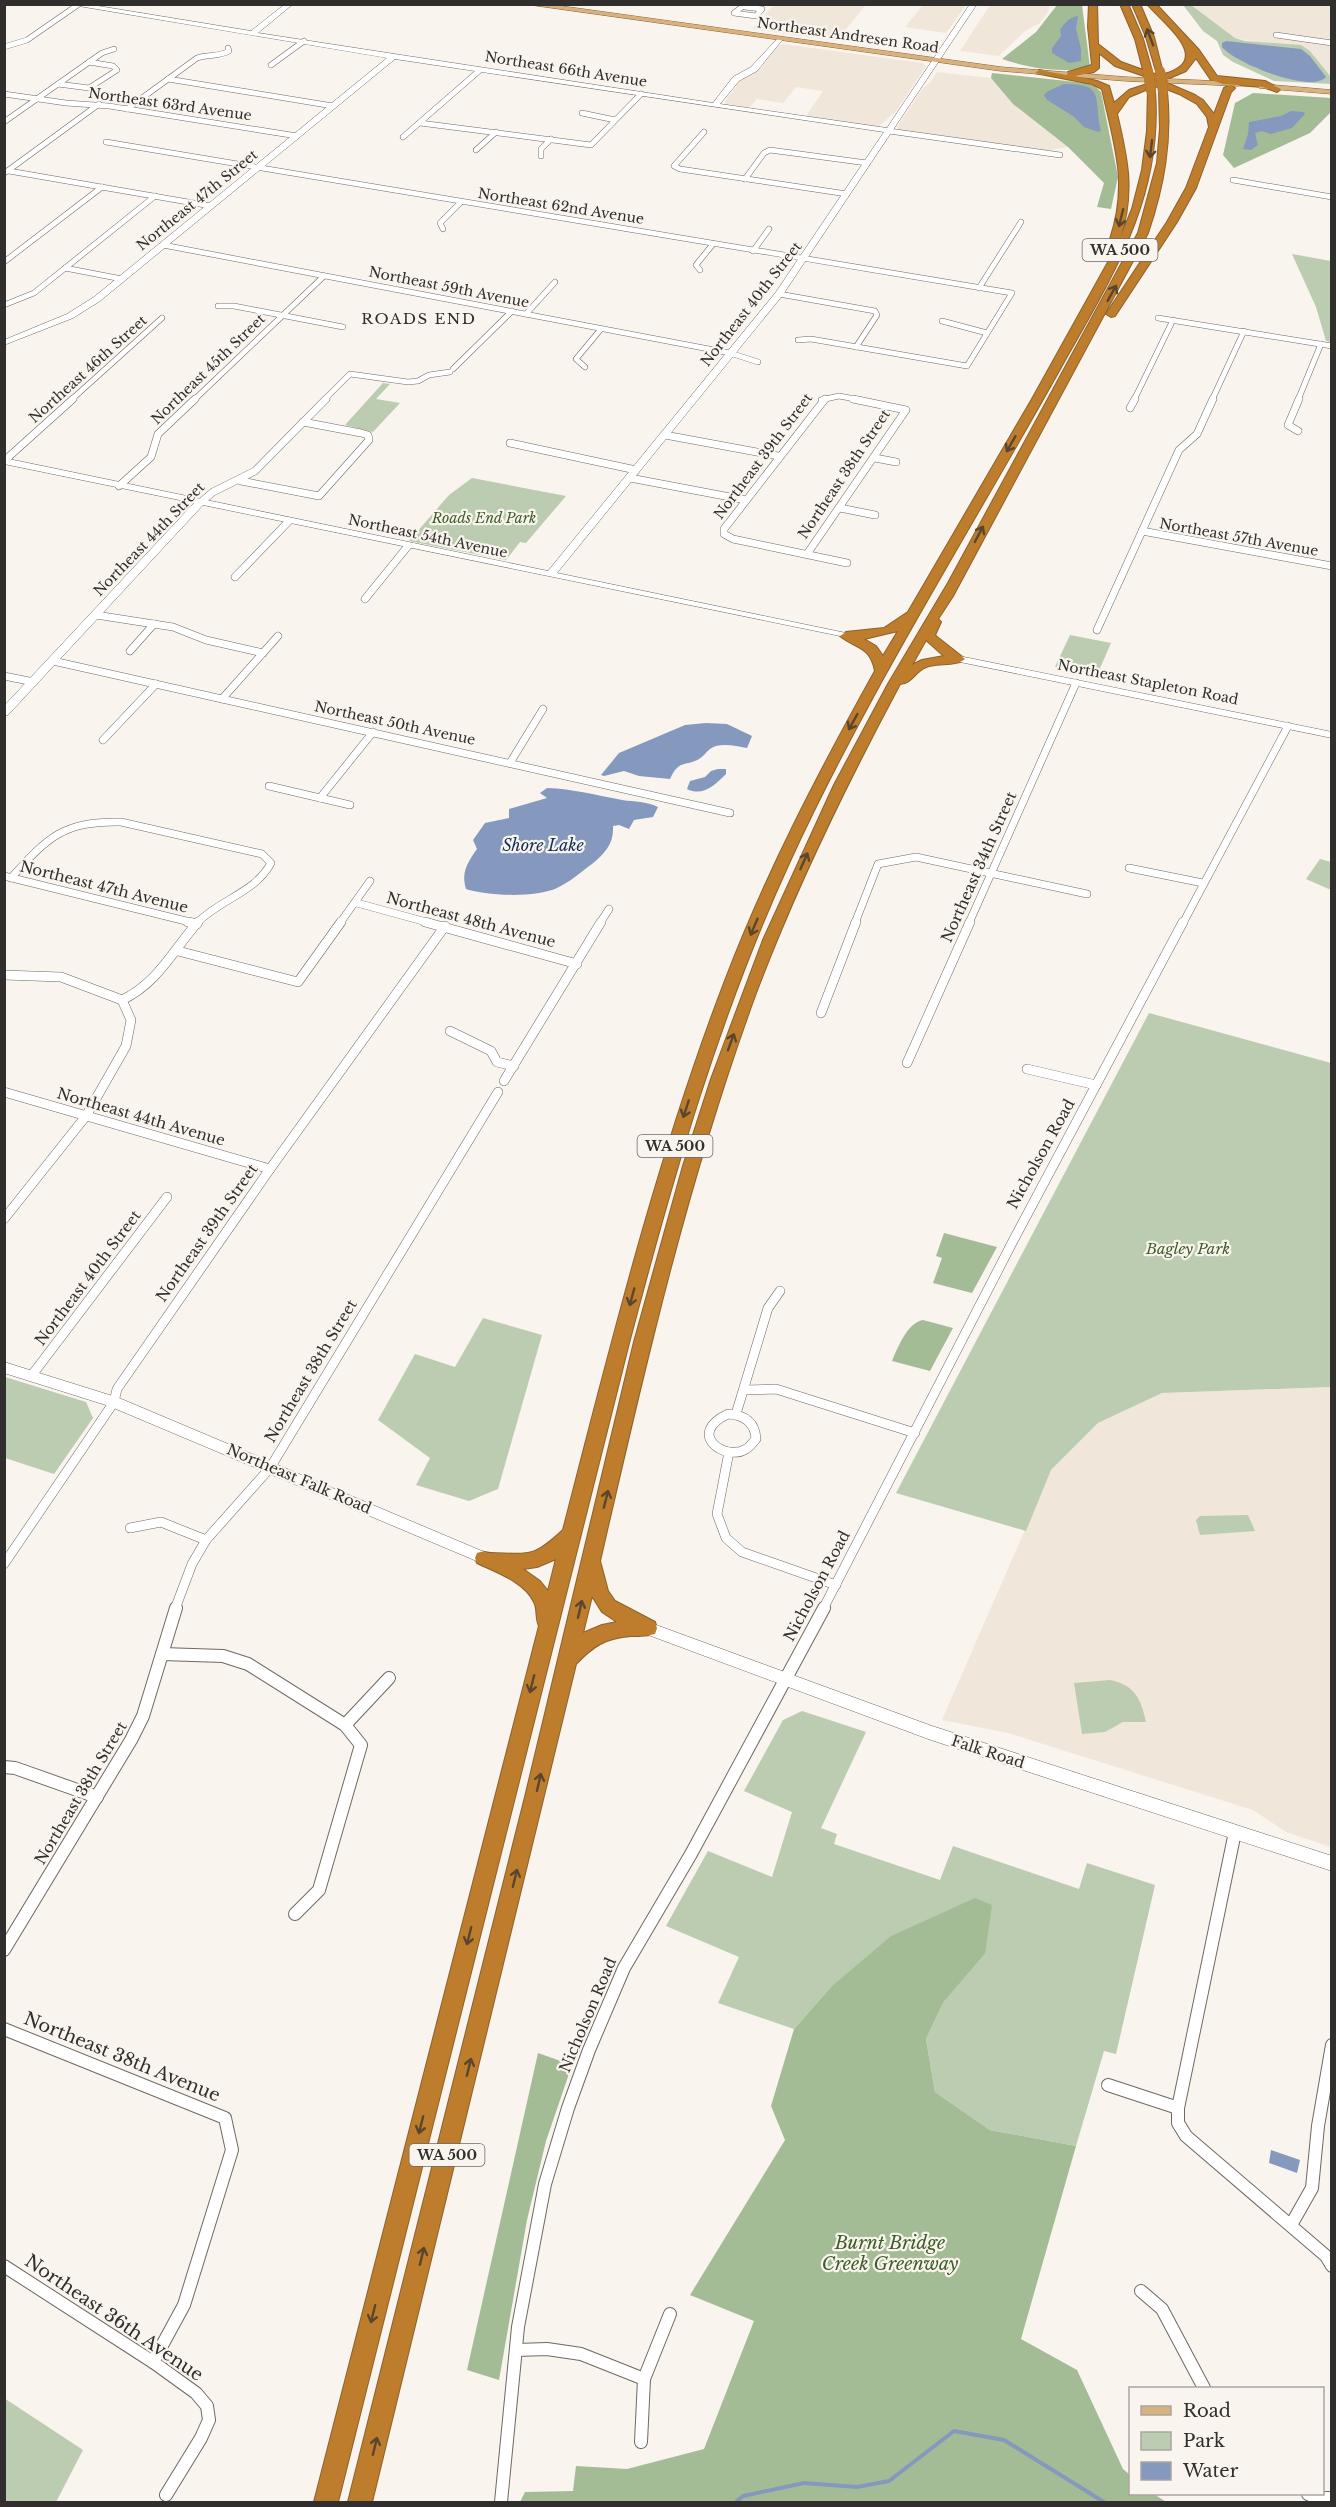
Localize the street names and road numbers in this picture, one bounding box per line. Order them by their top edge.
street label: Northeast Andresen Road [756,13,941,57]
street label: Northeast 66th Avenue [484,47,648,91]
street label: Northeast 63rd Avenue [87,84,253,124]
street label: Northeast 47th Street [133,145,262,254]
street label: Northeast 62nd Avenue [477,184,645,228]
street label: Northeast 40th Street [697,237,806,370]
road number: WA 500 [1082,239,1158,261]
street label: Northeast 59th Avenue [367,263,531,311]
street label: Northeast 45th Street [147,309,269,428]
street label: Northeast 46th Street [25,311,151,427]
street label: Northeast 39th Street [710,389,817,523]
street label: Northeast 38th Street [794,405,895,542]
street label: Northeast 44th Street [90,478,209,600]
street label: Northeast 54th Avenue [347,510,509,562]
street label: Northeast 57th Avenue [1158,514,1320,560]
street label: Northeast Stapleton Road [1056,656,1240,708]
street label: Northeast 50th Avenue [313,697,477,749]
street label: Northeast 34th Street [937,788,1021,945]
street label: Northeast 47th Avenue [18,856,190,917]
street label: Northeast 48th Avenue [384,888,558,951]
street label: Northeast 44th Avenue [55,1083,227,1150]
street label: Nicholson Road [1003,1095,1079,1212]
road number: WA 500 [638,1135,712,1157]
street label: Northeast 39th Street [152,1160,262,1305]
street label: Northeast 40th Street [30,1206,145,1349]
street label: Northeast 38th Street [260,1296,361,1446]
street label: Northeast Falk Road [224,1439,375,1518]
street label: Nicholson Road [779,1527,854,1644]
street label: Northeast 38th Street [30,1718,131,1868]
street label: Falk Road [949,1731,1027,1772]
street label: Nicholson Road [555,1955,620,2075]
street label: Northeast 38th Avenue [21,2007,223,2107]
road number: WA 500 [410,2144,484,2166]
street label: Northeast 36th Avenue [21,2250,207,2386]

